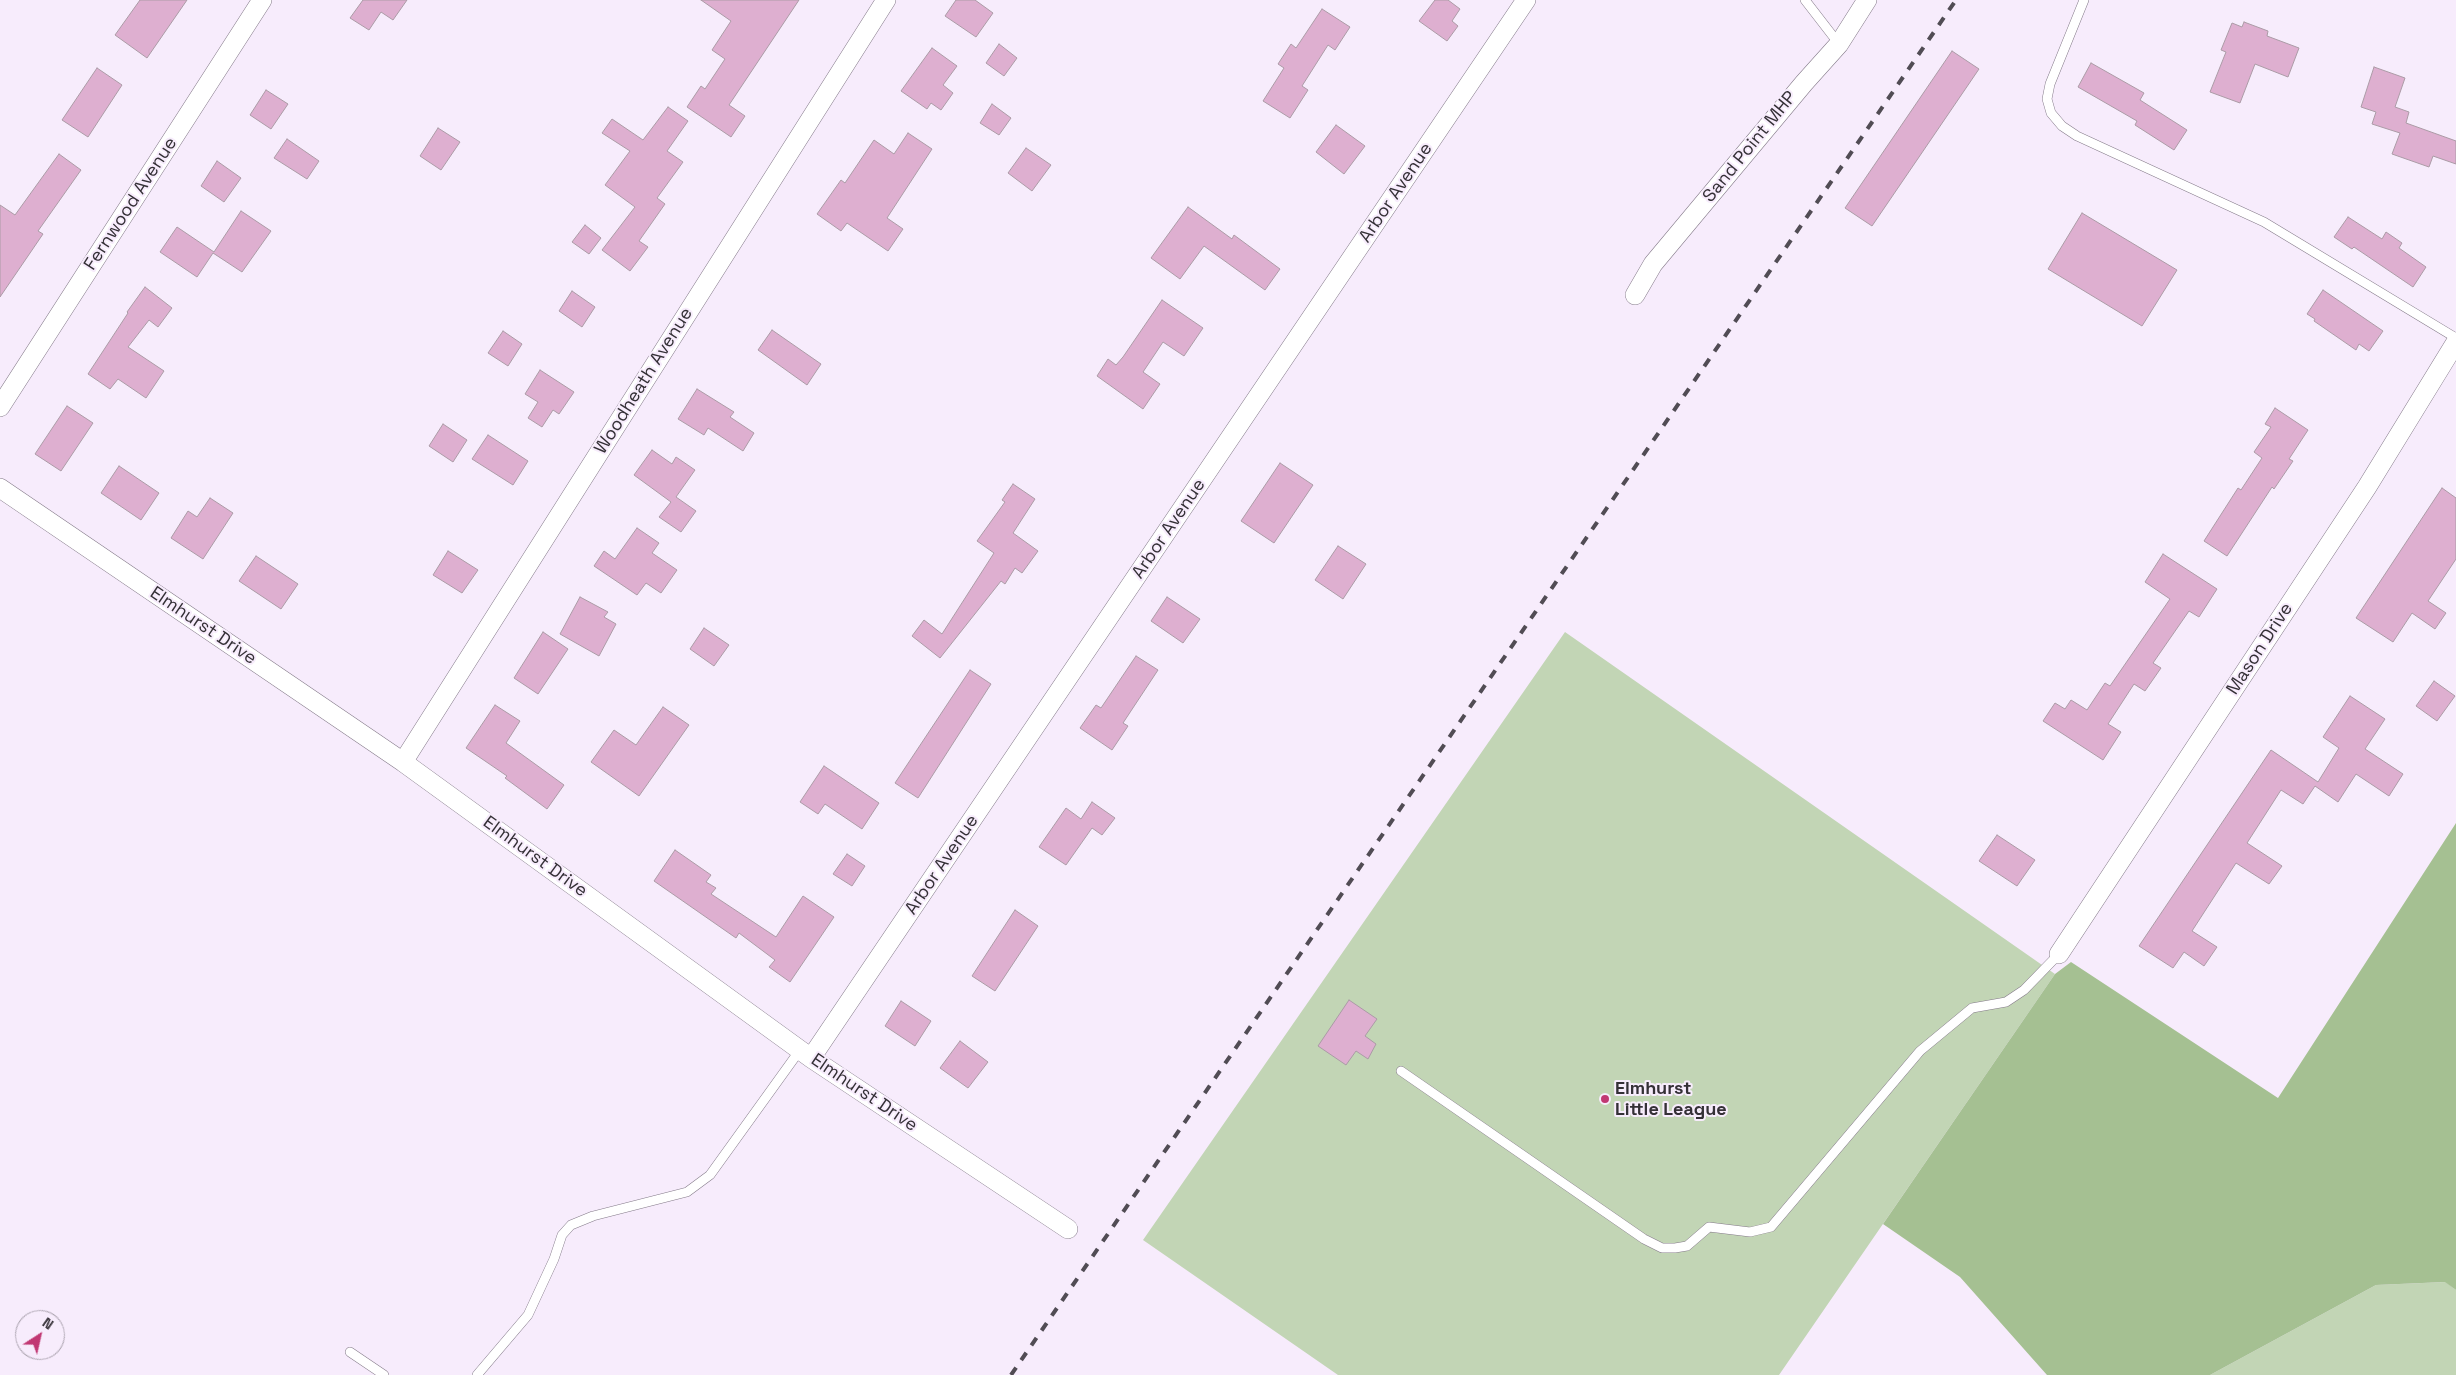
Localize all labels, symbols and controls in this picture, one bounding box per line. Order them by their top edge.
street label: Sand Point MHP [1699,87,1801,207]
street label: Fernwood Avenue [80,133,182,275]
street label: Arbor Avenue [1355,139,1437,247]
street label: Woodheath Avenue [590,304,698,458]
street label: Arbor Avenue [1128,475,1210,583]
street label: Elmhurst Drive [146,582,260,670]
street label: Mason Drive [2222,599,2298,699]
street label: Arbor Avenue [901,811,983,919]
street label: Elmhurst Drive [479,812,591,902]
street label: Elmhurst Drive [807,1049,921,1137]
place label: Elmhurst Little League [1615,1078,1727,1120]
marker: Elmhurst Little League [1599,1093,1611,1105]
north arrow [15,1310,65,1360]
text: N [39,1313,57,1334]

